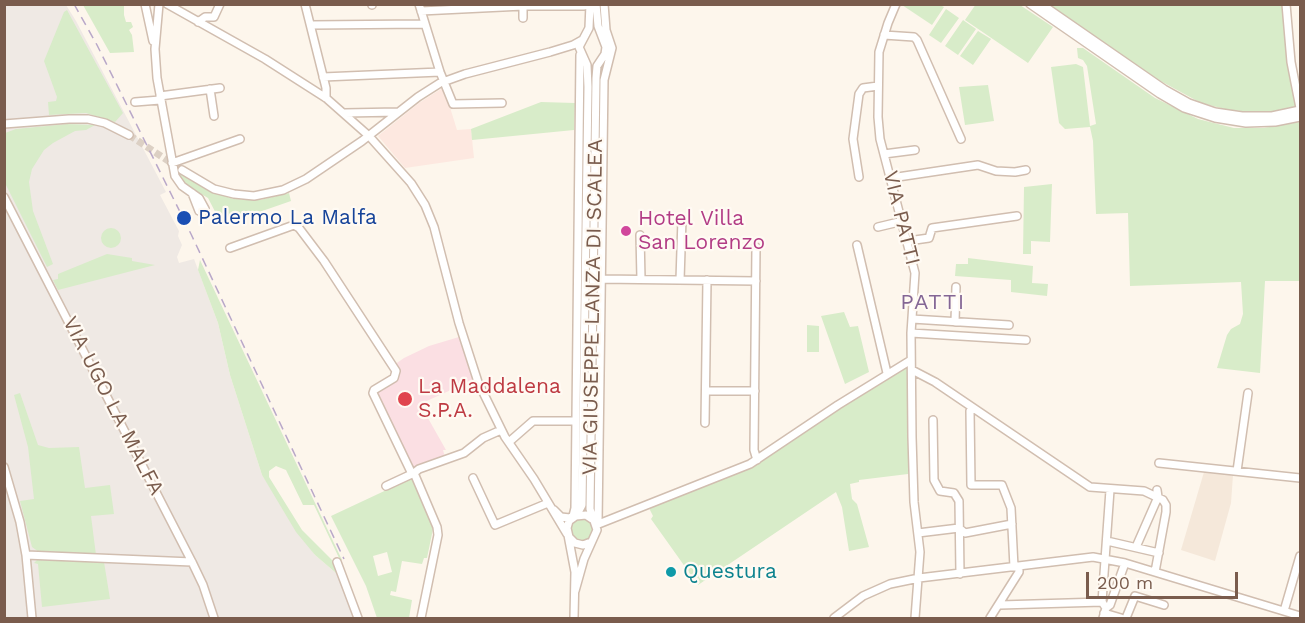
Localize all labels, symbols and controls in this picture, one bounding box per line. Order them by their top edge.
street label: VIA GIUSEPPE LANZA DI SCALEA [577,139,609,475]
street label: VIA PATTI [877,168,925,268]
place label: Palermo La Malfa [198,205,377,231]
place label: Hotel Villa San Lorenzo [638,206,765,256]
marker: Palermo La Malfa [175,209,193,227]
marker: Hotel Villa San Lorenzo [619,224,633,238]
district label: PATTI [900,290,966,316]
street label: VIA UGO LA MALFA [57,313,169,499]
place label: La Maddalena S.P.A. [418,374,561,424]
marker: La Maddalena S.P.A. [396,390,414,408]
place label: Questura [683,559,777,585]
scale bar [1089,560,1240,598]
marker: Questura [664,565,678,579]
text: 200 m [1097,572,1153,593]

